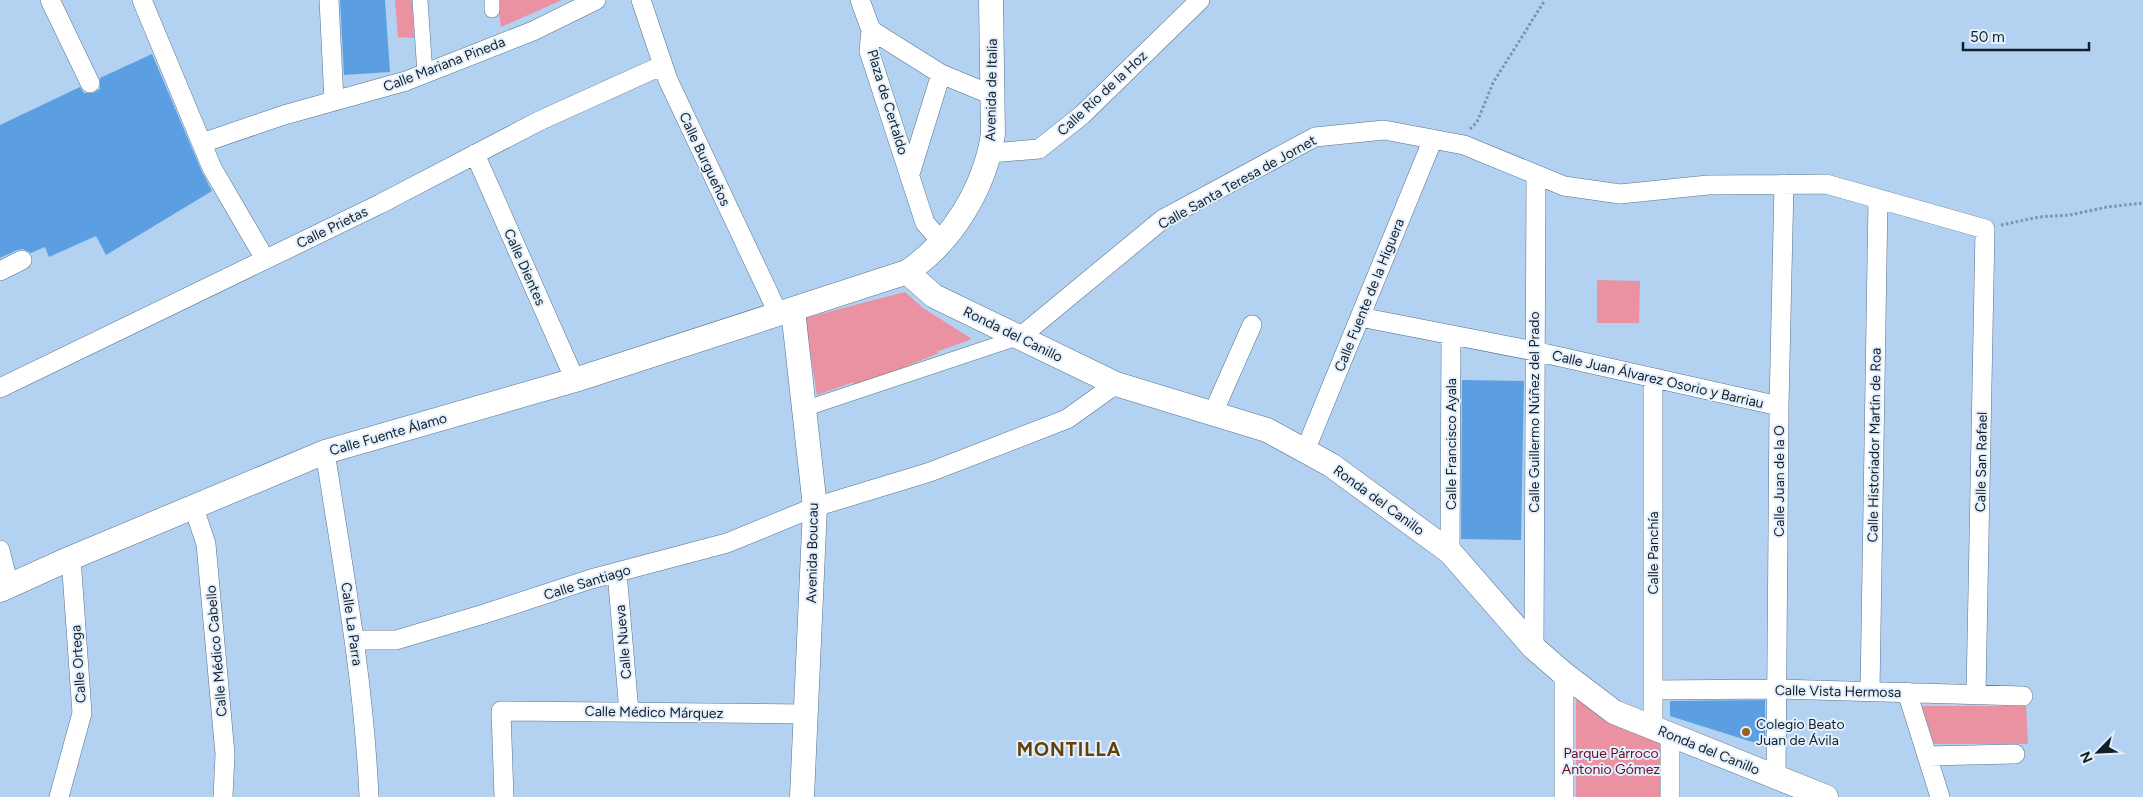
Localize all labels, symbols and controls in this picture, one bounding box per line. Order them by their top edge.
scale bar [1963,20,2089,52]
text: 50 m [1970,28,2005,46]
street label: Calle Mariana Pineda [381,33,508,96]
street label: Avenida de Italia [982,38,1001,142]
street label: Plaza de Certaldo [863,47,912,157]
street label: Calle Río de la Hoz [1054,47,1151,139]
street label: Calle Burgueños [675,110,734,209]
street label: Calle Santa Teresa de Jornet [1155,132,1319,233]
street label: Calle Prietas [294,203,371,252]
street label: Calle Fuente de la Higuera [1331,216,1408,374]
street label: Calle Dientes [500,226,549,308]
street label: Ronda del Canillo [960,303,1065,366]
street label: Calle Guillermo Núñez del Prado [1526,311,1543,513]
street label: Calle Juan Álvarez Osorio y Barriau [1550,347,1765,412]
street label: Calle Historiador Martín de Roa [1864,348,1885,542]
street label: Calle Francisco Ayala [1443,378,1460,510]
street label: Calle Fuente Álamo [327,410,449,459]
street label: Calle San Rafael [1972,412,1991,512]
street label: Calle Juan de la O [1771,425,1788,537]
street label: Ronda del Canillo [1330,462,1428,539]
street label: Avenida Boucau [803,502,822,604]
street label: Calle Panchía [1645,511,1662,595]
street label: Calle Santiago [542,561,633,604]
street label: Calle La Parra [337,581,366,667]
street label: Calle Médico Cabello [202,584,231,717]
street label: Calle Nueva [612,604,635,680]
street label: Calle Ortega [67,624,90,704]
street label: Calle Vista Hermosa [1775,682,1901,701]
street label: Calle Médico Márquez [584,703,724,722]
place label: Colegio Beato Juan de Ávila [1756,716,1845,749]
street label: Ronda del Canillo [1655,722,1762,779]
marker: Colegio Beato Juan de Ávila [1740,726,1752,738]
north arrow [2073,727,2123,777]
district label: MONTILLA [1017,738,1121,761]
park label: Parque Párroco Antonio Gómez [1562,745,1660,778]
text: N [2077,749,2097,765]

